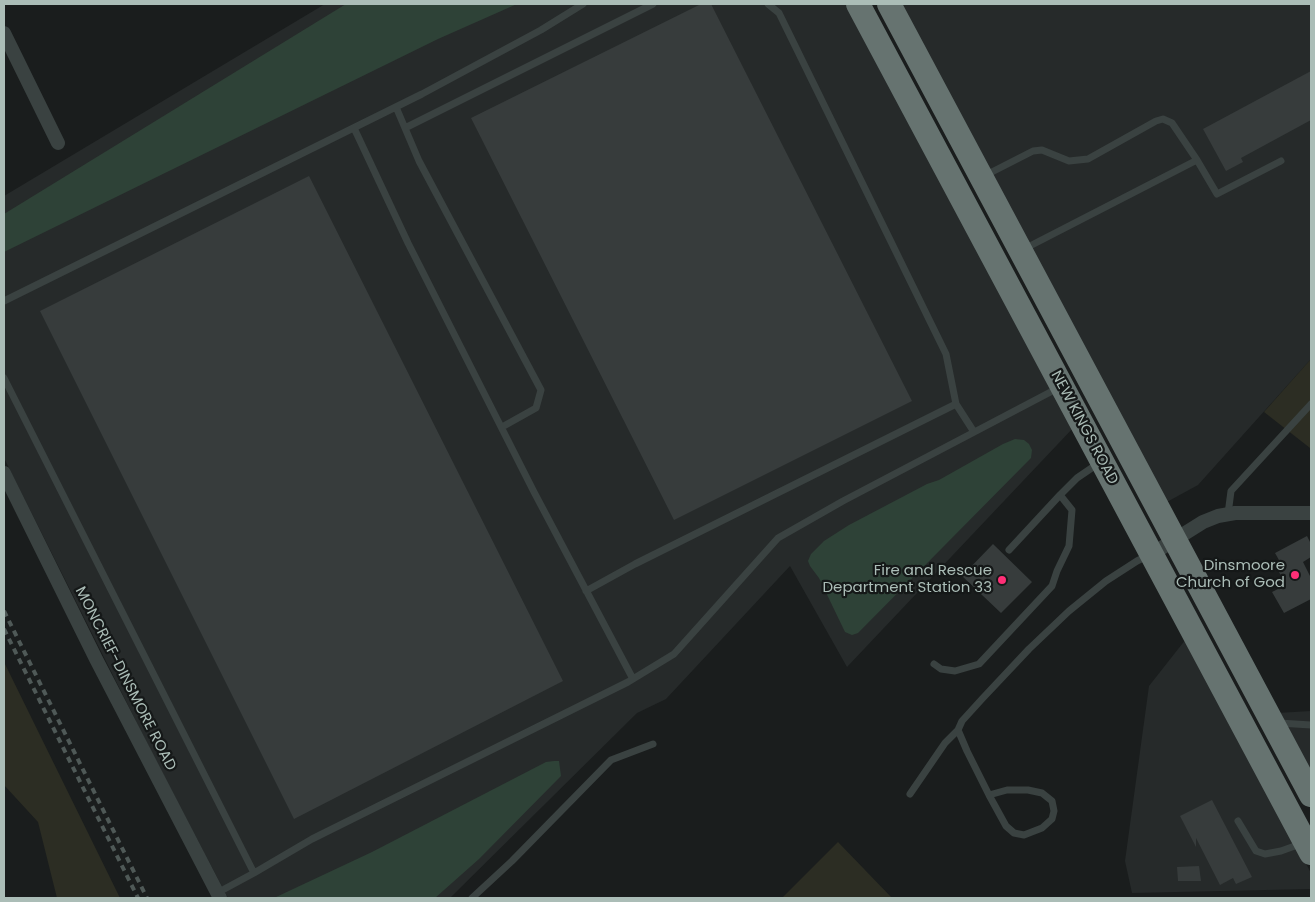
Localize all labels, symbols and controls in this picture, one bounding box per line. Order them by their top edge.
street label: NEW KINGS ROAD [1046,368,1122,488]
place label: Dinsmoore Church of God [1176,557,1285,592]
place label: Fire and Rescue Department Station 33 [823,562,992,597]
marker: Dinsmoore Church of God [1289,569,1301,581]
marker: Fire and Rescue Department Station 33 [996,574,1008,586]
street label: MONCRIEF-DINSMORE ROAD [71,584,179,774]

